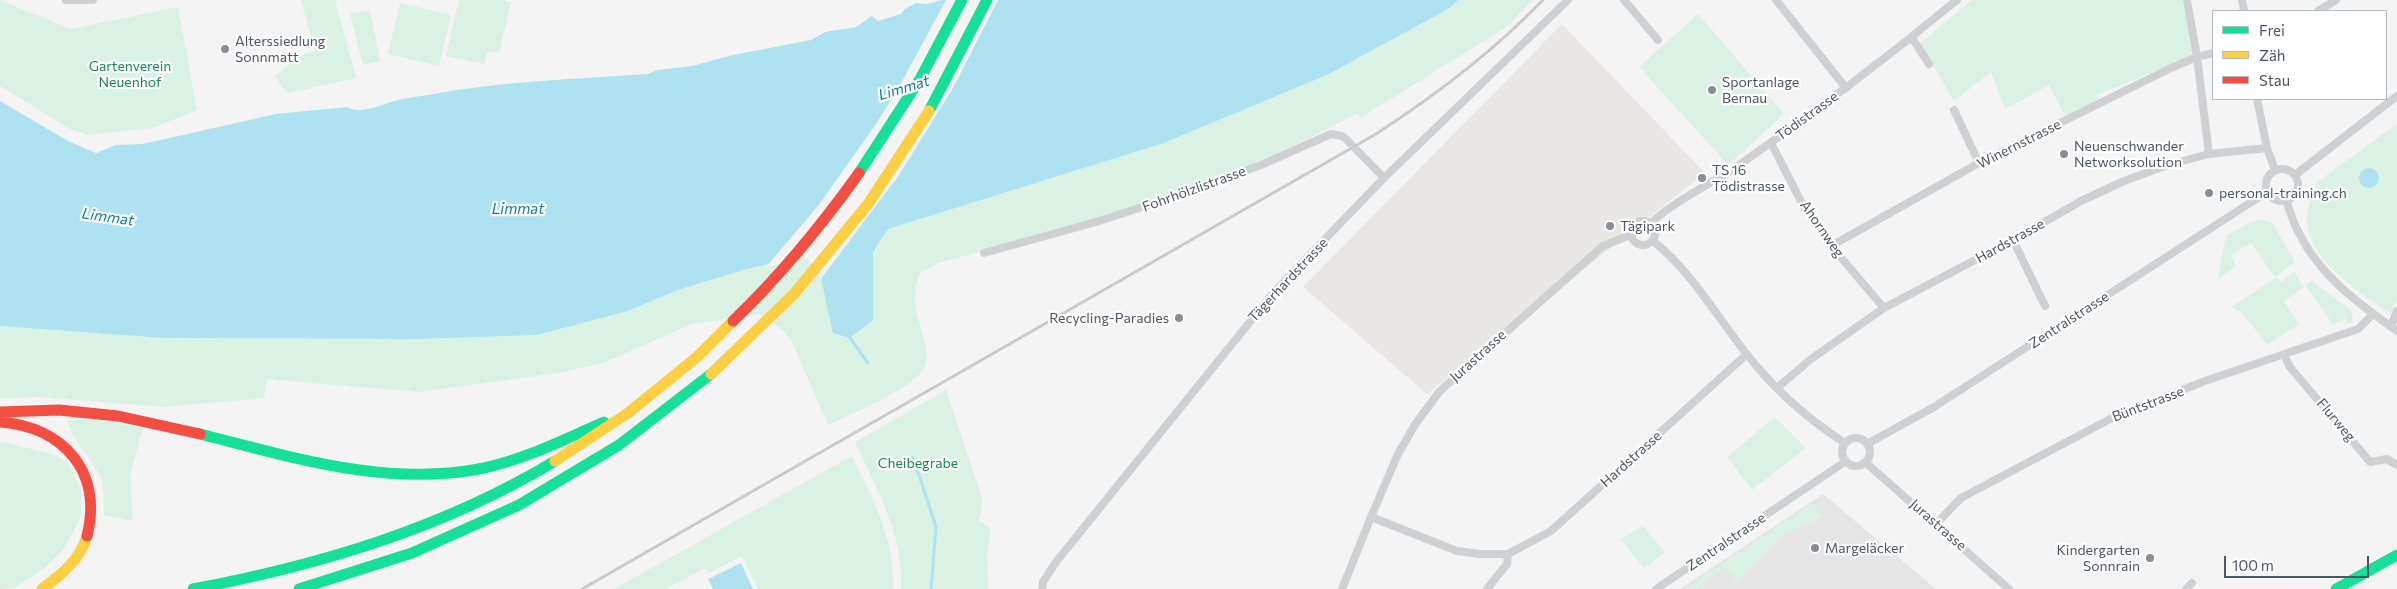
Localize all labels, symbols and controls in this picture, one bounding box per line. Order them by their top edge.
legend [2212,10,2387,100]
text: Frei [2259,21,2285,39]
place label: Alterssiedlung Sonnmatt [235,33,325,65]
marker: Alterssiedlung Sonnmatt [219,43,231,55]
text: Zäh [2259,46,2285,64]
park label: Gartenverein Neuenhof [89,58,171,90]
text: Stau [2259,71,2290,89]
water label: Limmat [876,72,932,104]
place label: Sportanlage Bernau [1722,74,1799,106]
marker: Sportanlage Bernau [1706,84,1718,96]
street label: Tödistrasse [1773,88,1841,144]
street label: Winernstrasse [1974,116,2064,172]
place label: Neuenschwander Networksolution [2074,138,2184,170]
marker: Neuenschwander Networksolution [2058,148,2070,160]
place label: TS 16 Tödistrasse [1712,162,1785,194]
street label: Fohrhölzlistrasse [1140,163,1248,215]
marker: TS 16 Tödistrasse [1696,172,1708,184]
place label: personal-training.ch [2219,185,2347,201]
marker: personal-training.ch [2203,187,2215,199]
street label: Ahornweg [1796,197,1848,261]
water label: Limmat [492,200,544,218]
water label: Limmat [81,204,135,230]
street label: Hardstrasse [1973,215,2047,267]
place label: Tägipark [1620,218,1675,234]
marker: Tägipark [1604,220,1616,232]
street label: Tägerhardstrasse [1245,234,1331,326]
street label: Zentralstrasse [2026,288,2112,352]
place label: Recycling-Paradies [1049,310,1169,326]
marker: Recycling-Paradies [1173,312,1185,324]
street label: Jurastrasse [1447,326,1509,386]
street label: Büntstrasse [2110,383,2186,425]
street label: Flurweg [2313,395,2359,445]
street label: Hardstrasse [1597,427,1665,491]
park label: Cheibegrabe [878,455,958,471]
street label: Jurastrasse [1906,496,1970,554]
street label: Zentralstrasse [1683,509,1769,575]
place label: Margeläcker [1825,540,1904,556]
marker: Margeläcker [1809,542,1821,554]
place label: Kindergarten Sonnrain [2056,542,2140,574]
scale bar [2227,546,2372,578]
marker: Kindergarten Sonnrain [2144,552,2156,564]
text: 100 m [2232,556,2274,574]

